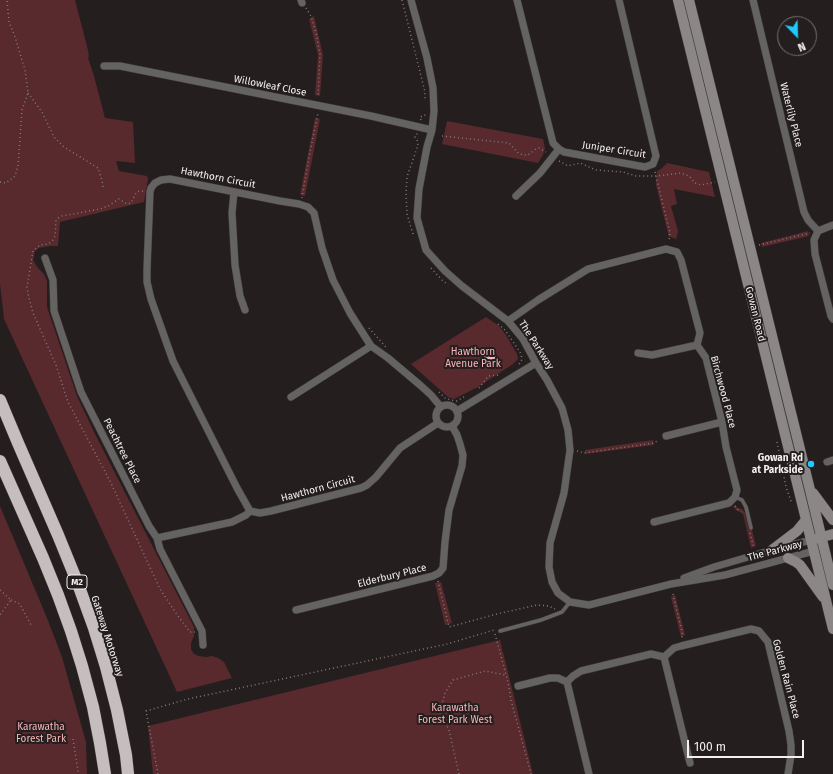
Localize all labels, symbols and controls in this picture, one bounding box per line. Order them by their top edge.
north arrow [777,16,817,56]
text: N [796,39,807,54]
street label: Willowleaf Close [233,73,307,99]
street label: Waterlily Place [777,81,805,149]
street label: Juniper Circuit [581,139,647,161]
street label: Hawthorn Circuit [180,165,256,191]
street label: Gowan Road [742,285,768,343]
street label: The Parkway [516,318,556,372]
park label: Hawthorn Avenue Park [445,346,501,370]
street label: Birchwood Place [708,354,738,430]
street label: Peachtree Place [100,416,144,486]
place label: Gowan Rd at Parkside [752,452,803,476]
marker: Gowan Rd at Parkside [806,459,816,469]
street label: Hawthorn Circuit [280,473,356,505]
street label: The Parkway [746,538,804,564]
street label: Elderbury Place [356,562,428,590]
road number: M2 [67,575,87,589]
street label: Gateway Motorway [88,594,126,678]
street label: Golden Rain Place [770,638,802,720]
park label: Karawatha Forest Park West [418,702,492,726]
park label: Karawatha Forest Park [16,721,66,744]
scale bar [689,732,806,758]
text: 100 m [694,740,726,754]

